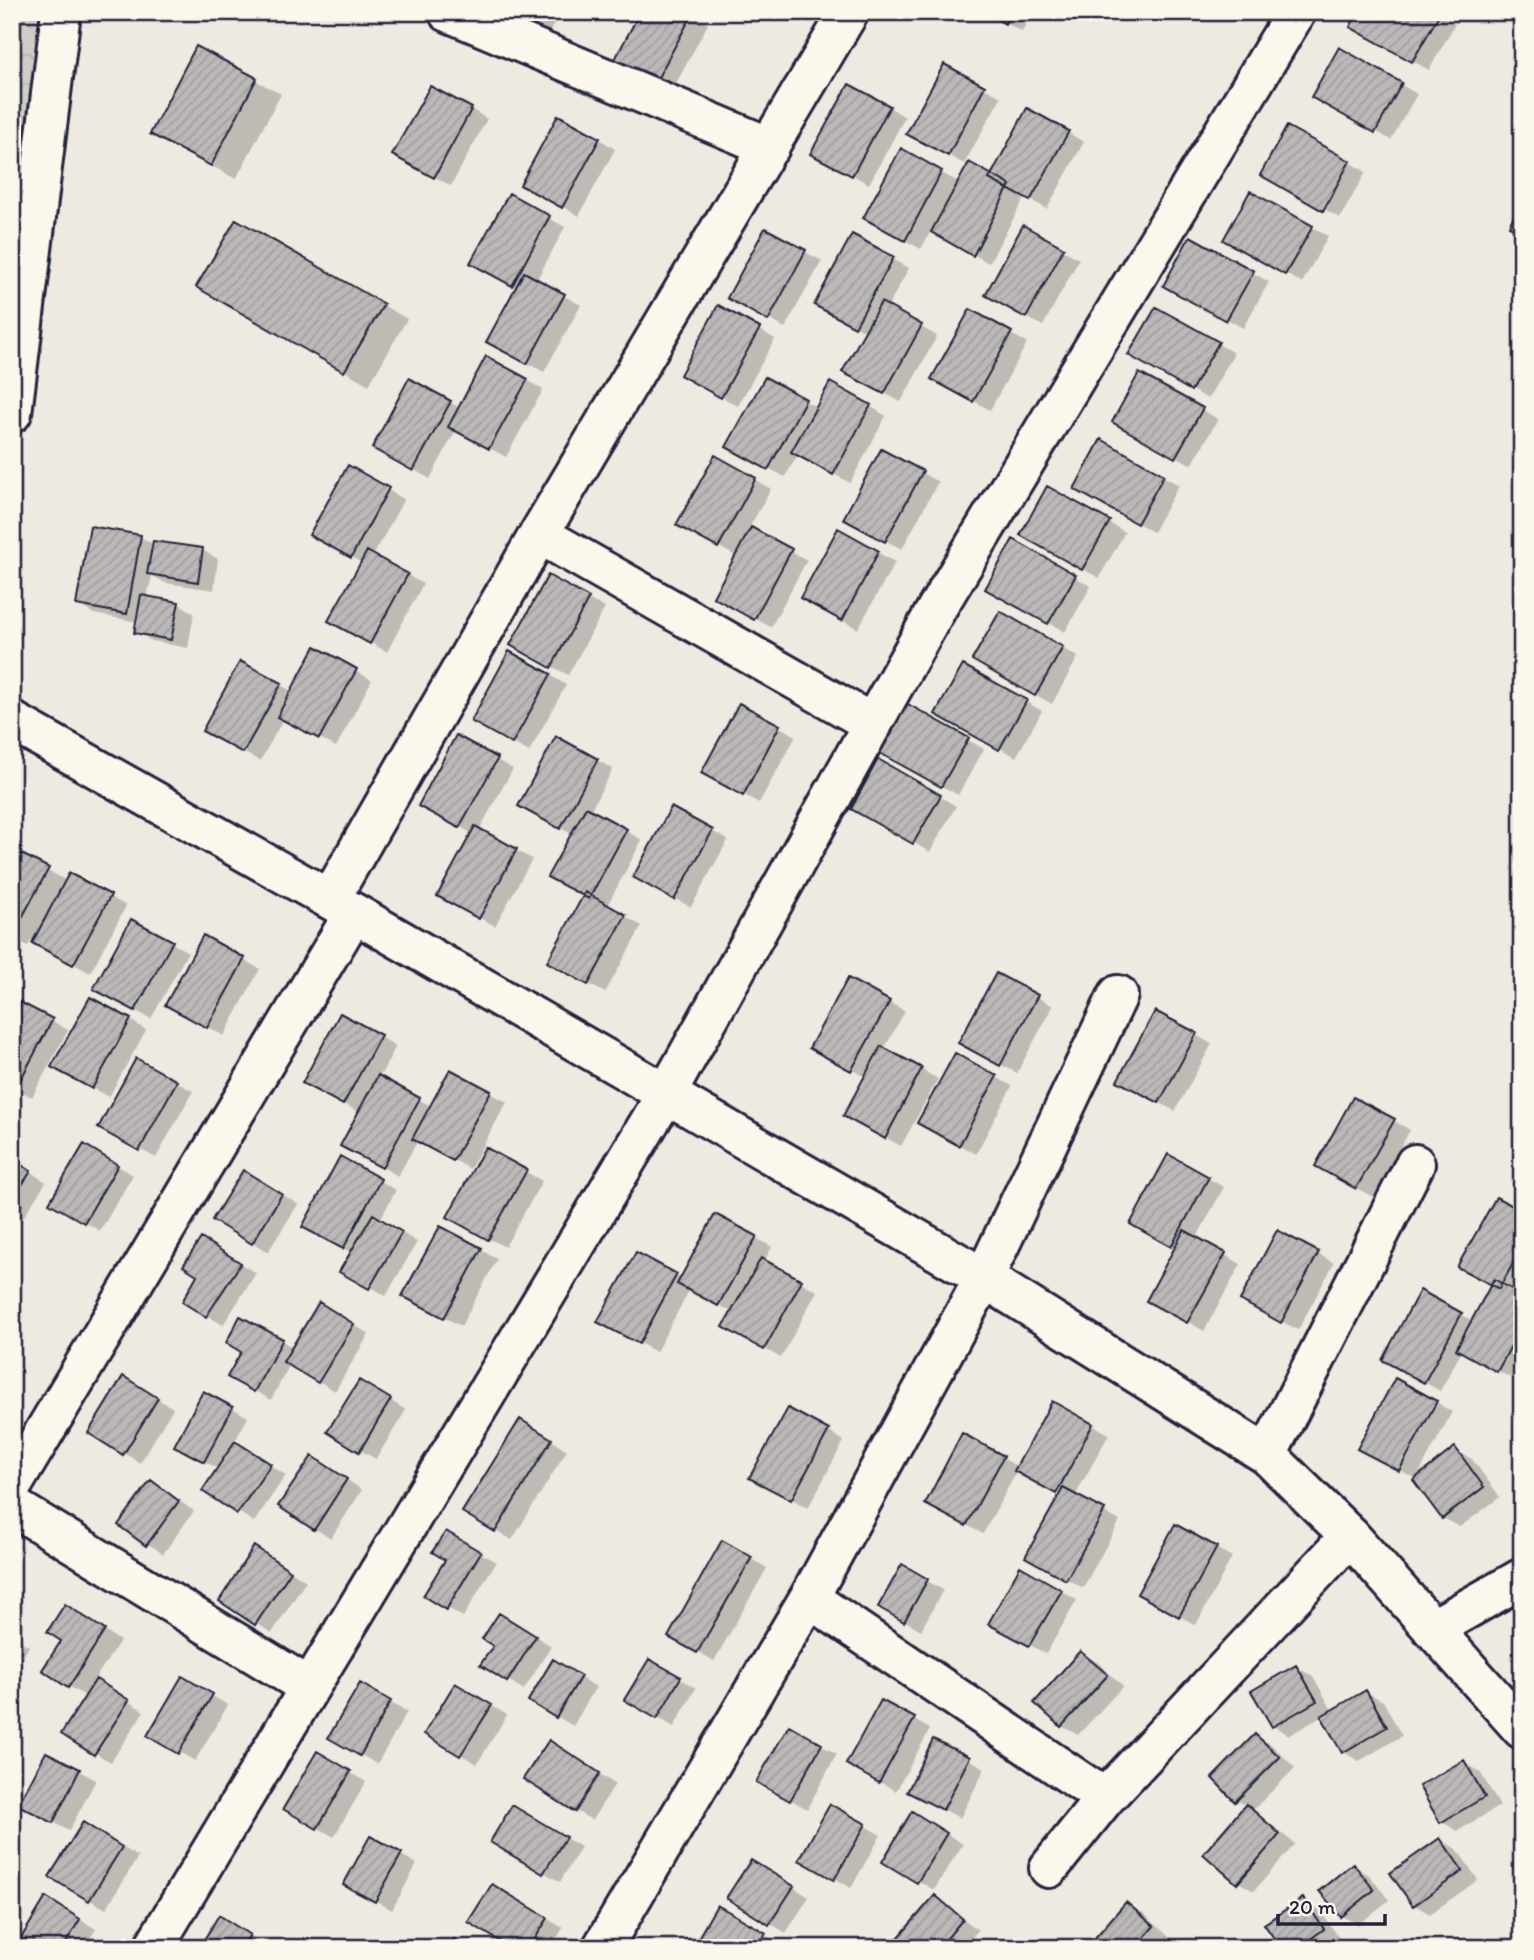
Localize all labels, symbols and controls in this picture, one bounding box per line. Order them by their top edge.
scale bar [1278,1883,1385,1927]
text: 20 m [1289,1894,1336,1919]

